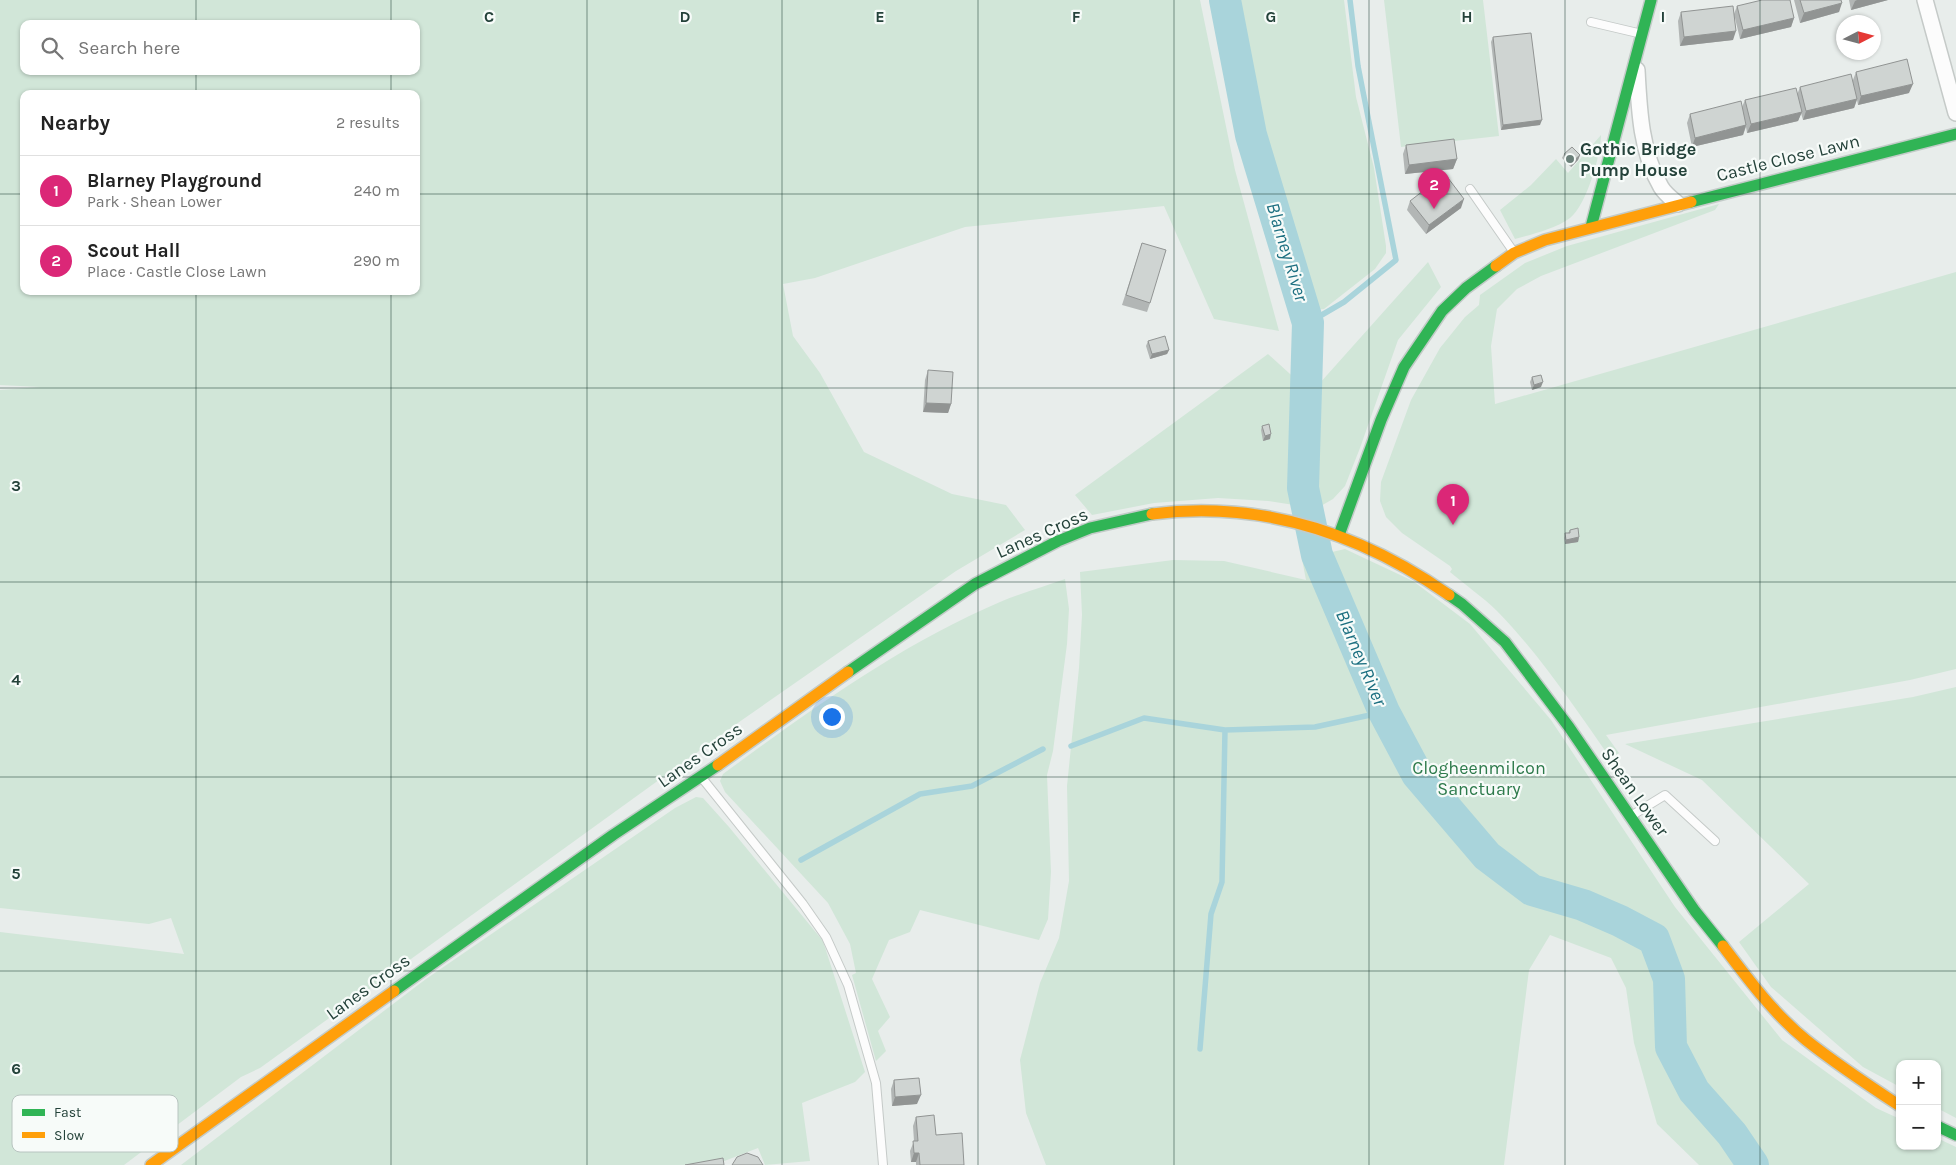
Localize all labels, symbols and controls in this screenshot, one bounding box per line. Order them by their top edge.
text: C [484,7,494,26]
text: D [680,7,691,26]
text: E [875,7,885,26]
text: F [1072,7,1081,26]
text: G [1266,7,1276,26]
text: H [1461,7,1473,26]
text: I [1661,7,1665,26]
north arrow [1836,15,1881,60]
search box [20,20,420,75]
icon: search [38,34,66,62]
text: Search here [78,37,180,59]
text: Nearby [40,111,110,135]
text: 2 results [336,113,400,132]
street label: Castle Close Lawn [1714,130,1862,186]
place label: Gothic Bridge Pump House [1580,138,1696,181]
marker: Gothic Bridge Pump House [1564,153,1576,165]
pin: 2 [1418,168,1450,209]
text: Blarney Playground [87,170,262,192]
text: 1 [53,181,59,200]
text: 240 m [354,181,400,200]
text: Park · Shean Lower [87,192,222,211]
water label: Blarney River [1261,200,1313,306]
text: Scout Hall [87,240,180,262]
text: 2 [51,251,61,270]
text: 290 m [353,251,400,270]
text: Place · Castle Close Lawn [87,262,267,281]
text: 3 [11,476,21,495]
pin: 1 [1437,484,1469,525]
street label: Lanes Cross [993,503,1091,563]
water label: Blarney River [1331,607,1392,711]
text: 4 [11,670,21,689]
your location [819,704,845,730]
street label: Lanes Cross [653,718,747,792]
street label: Shean Lower [1596,743,1674,841]
park label: Clogheenmilcon Sanctuary [1412,757,1546,800]
text: 5 [11,864,21,883]
street label: Lanes Cross [322,949,414,1025]
text: 6 [11,1059,21,1078]
map controls [1896,1060,1941,1150]
button: + [1896,1060,1941,1105]
legend [12,1095,178,1152]
text: Fast [54,1104,81,1121]
button: − [1896,1105,1941,1150]
text: Slow [54,1127,84,1144]

